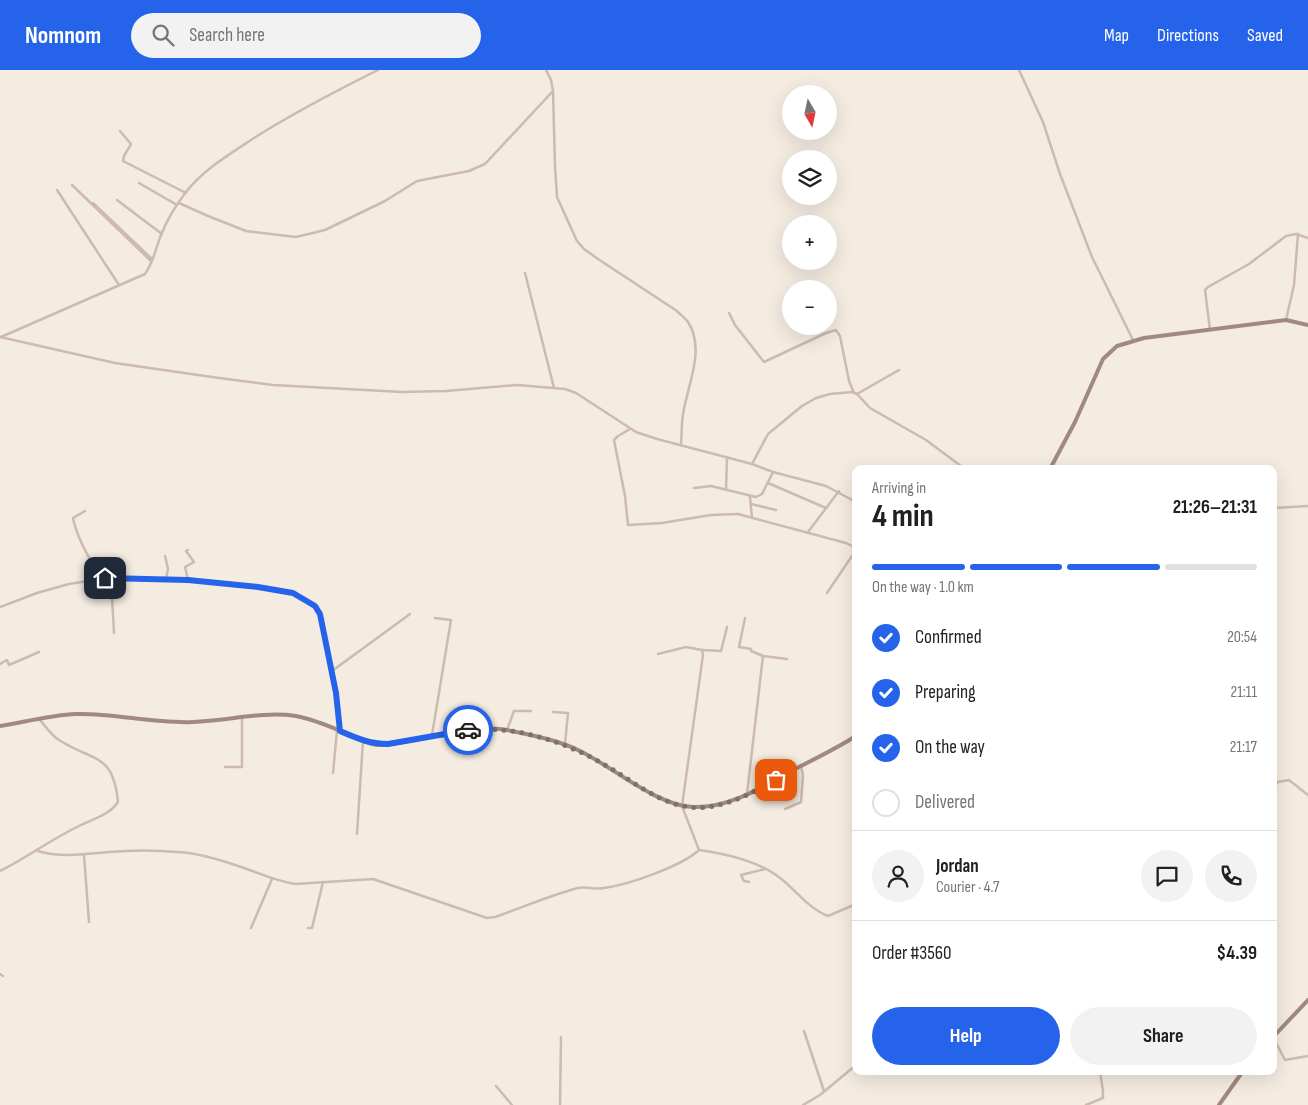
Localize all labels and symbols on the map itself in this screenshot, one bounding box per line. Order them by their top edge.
north arrow [782,85,838,140]
pin [84,557,126,599]
courier [443,705,493,755]
pin [755,759,797,801]

